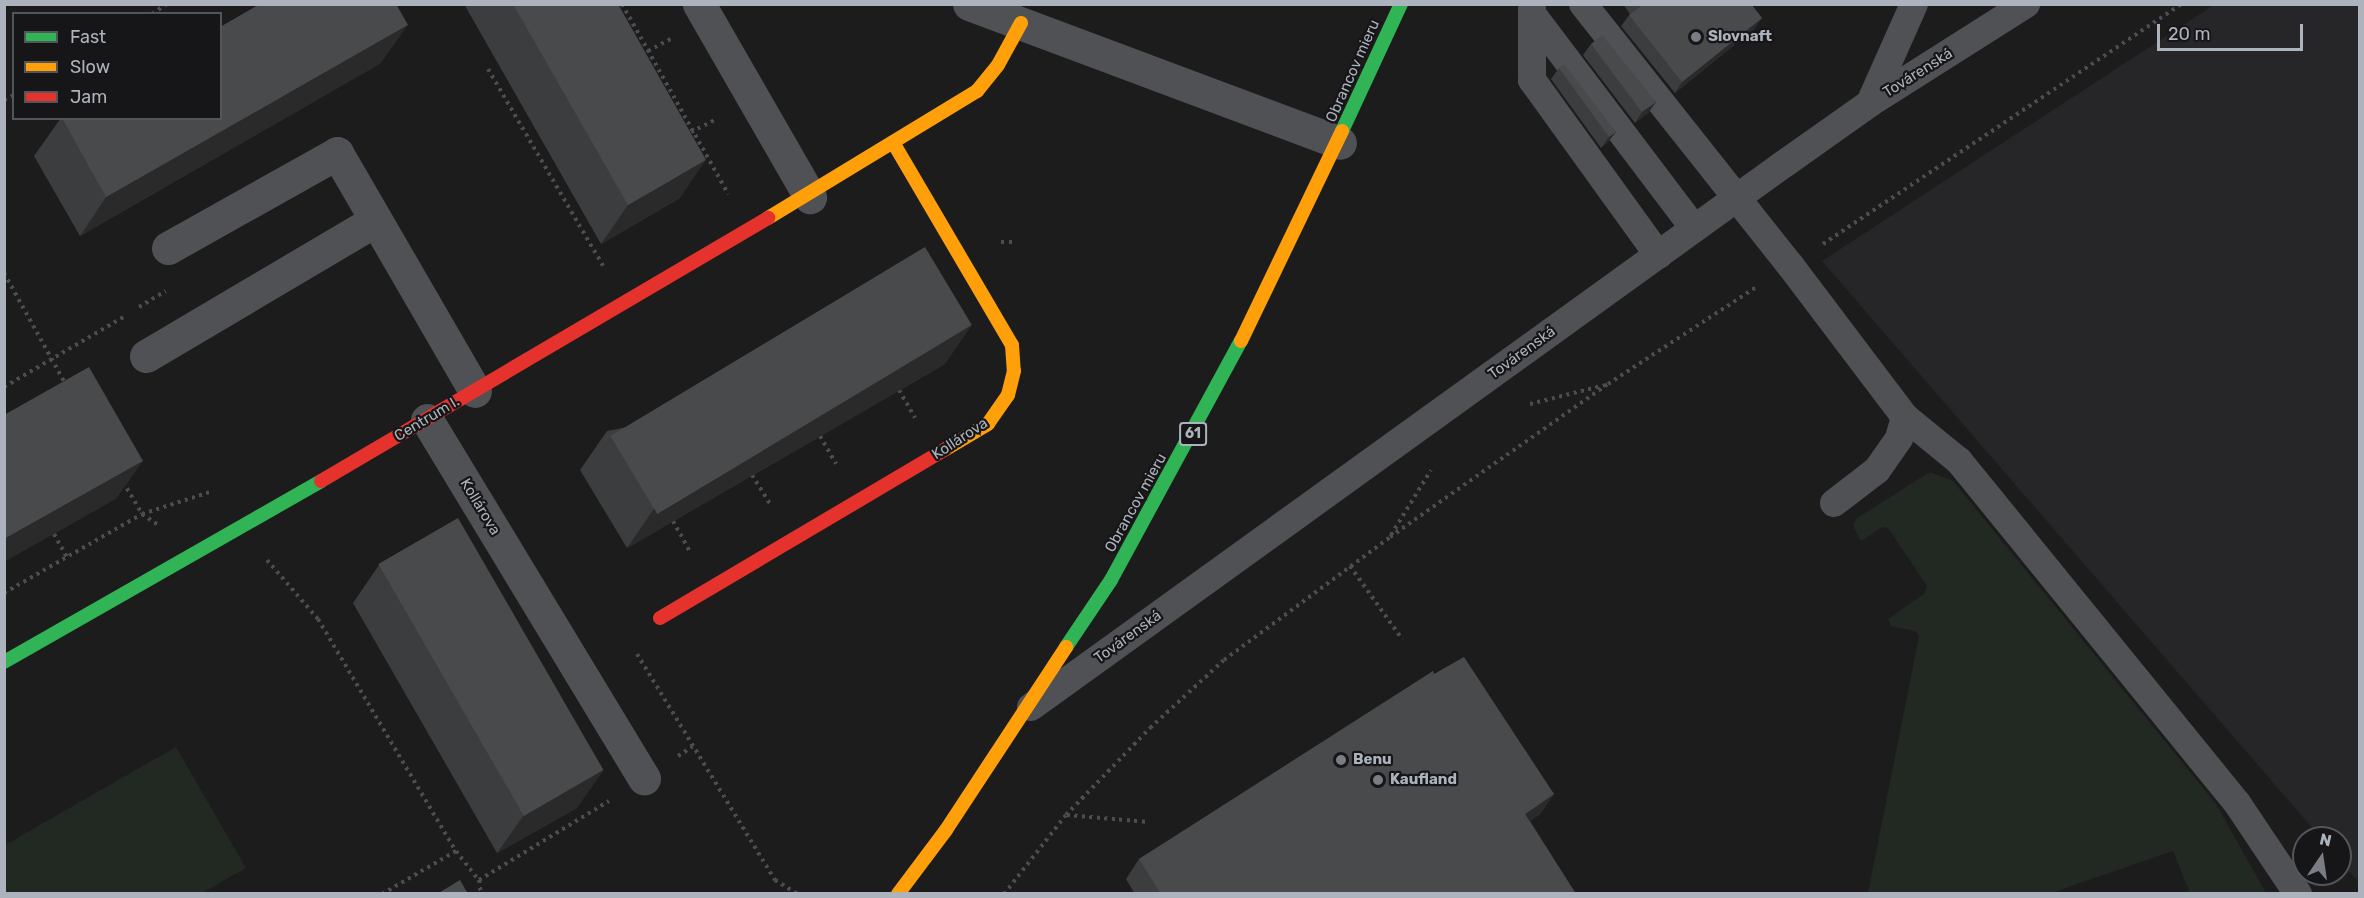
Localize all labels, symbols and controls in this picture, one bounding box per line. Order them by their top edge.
legend [12,12,222,120]
scale bar [2160,12,2306,50]
street label: Obrancov mieru [1322,17,1384,125]
text: 20 m [2168,23,2210,45]
text: Fast [70,26,106,48]
place label: Slovnaft [1708,28,1772,46]
marker: Slovnaft [1689,30,1703,44]
street label: Továrenská [1880,45,1956,101]
text: Slow [70,56,110,78]
text: Jam [70,86,107,108]
street label: Továrenská [1485,323,1559,383]
street label: Centrum I. [391,393,463,445]
street label: Kollárova [929,414,991,464]
road number: 61 [1178,423,1208,445]
street label: Obrancov mieru [1101,450,1171,556]
street label: Kollárova [456,475,504,539]
street label: Továrenská [1091,607,1165,667]
place label: Benu [1353,751,1392,769]
marker: Benu [1334,753,1348,767]
place label: Kaufland [1390,771,1457,789]
marker: Kaufland [1371,773,1385,787]
north arrow [2292,826,2352,886]
text: N [2318,829,2333,850]

